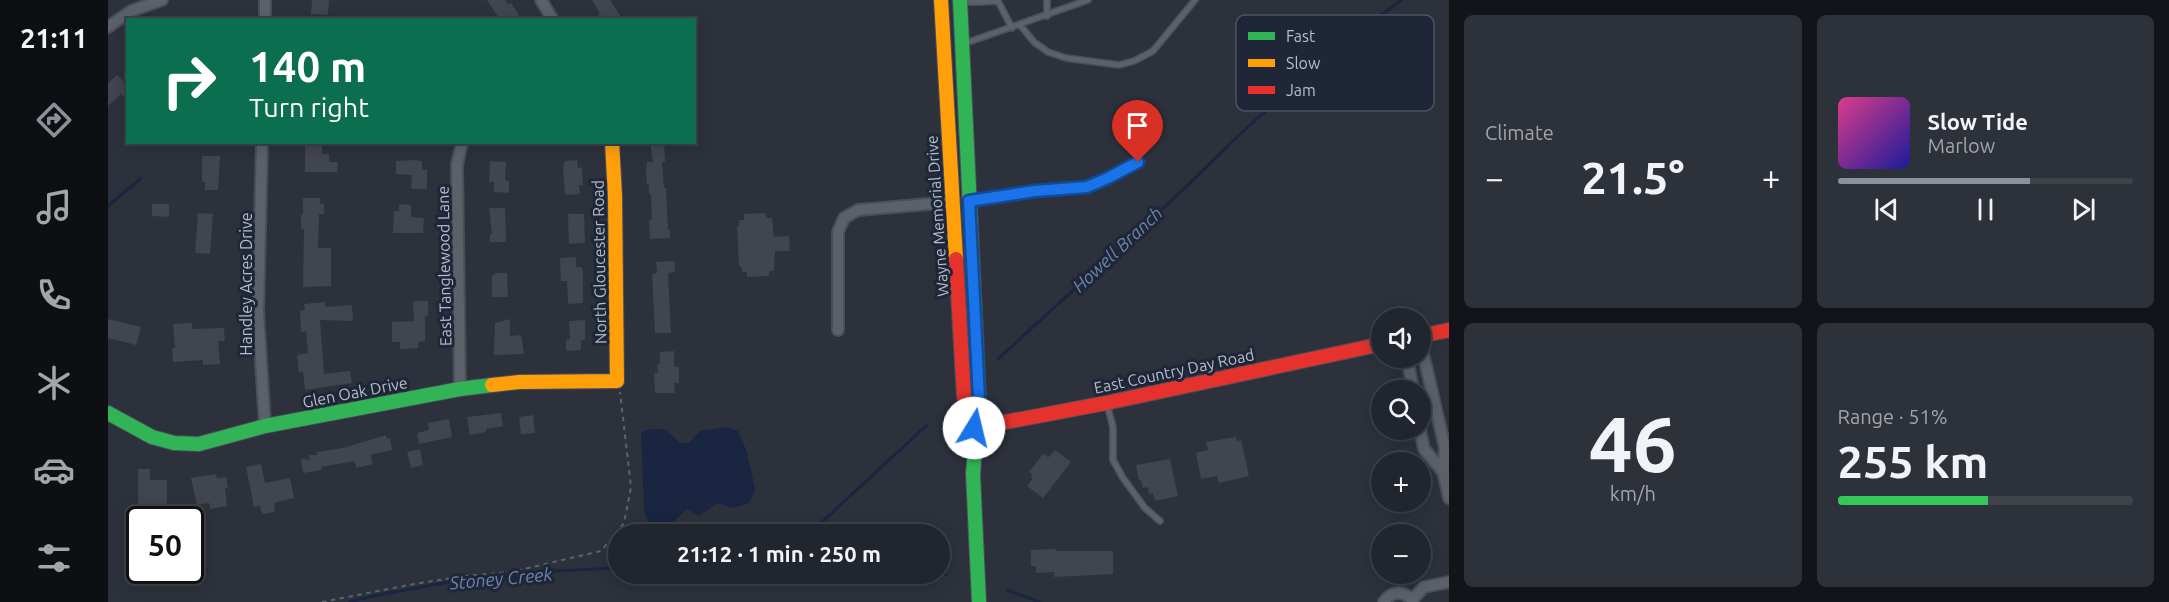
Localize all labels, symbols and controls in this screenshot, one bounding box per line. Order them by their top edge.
legend [1236,15,1434,111]
text: 21:11 [20,23,88,53]
text: Fast [1286,27,1316,45]
icon: right [150,42,228,120]
text: 140 m [249,43,366,90]
text: Slow [1286,54,1321,72]
text: Jam [1286,81,1316,99]
text: Turn right [249,92,369,122]
icon: directions [33,99,75,141]
pin [1112,100,1163,162]
icon: arrive [1121,109,1154,142]
text: Slow Tide [1928,109,2028,134]
text: Climate [1485,121,1554,144]
text: Marlow [1928,134,1995,157]
street label: Wayne Memorial Drive [922,135,952,297]
text: 21.5° [1581,152,1684,203]
text: − [1485,159,1504,196]
text: + [1762,159,1780,196]
street label: North Gloucester Road [589,180,609,344]
icon: music [33,186,75,228]
street label: East Tanglewood Lane [434,186,454,346]
icon: previous [1870,193,1903,226]
icon: pause [1969,193,2002,226]
icon: next [2067,193,2100,226]
water label: Howell Branch [1068,202,1166,296]
street label: Handley Acres Drive [237,212,255,356]
icon: phone [33,274,75,316]
map controls [1371,308,1431,584]
button: sound [1371,308,1431,368]
street label: East Country Day Road [1092,345,1256,397]
icon: climate [33,362,75,404]
street label: Glen Oak Drive [301,373,409,411]
button: search [1371,380,1431,440]
position arrow [942,396,1006,460]
text: 46 [1589,399,1677,487]
text: Range · 51% [1838,405,1948,428]
text: 255 km [1838,436,1988,487]
icon: car [33,449,75,491]
button: + [1371,452,1431,512]
text: km/h [1610,482,1656,505]
speed limit sign: 50 [126,506,204,584]
button: − [1371,524,1431,584]
icon: filters [33,537,75,579]
text: 21:12 · 1 min · 250 m [677,541,881,566]
water label: Stoney Creek [448,563,554,593]

